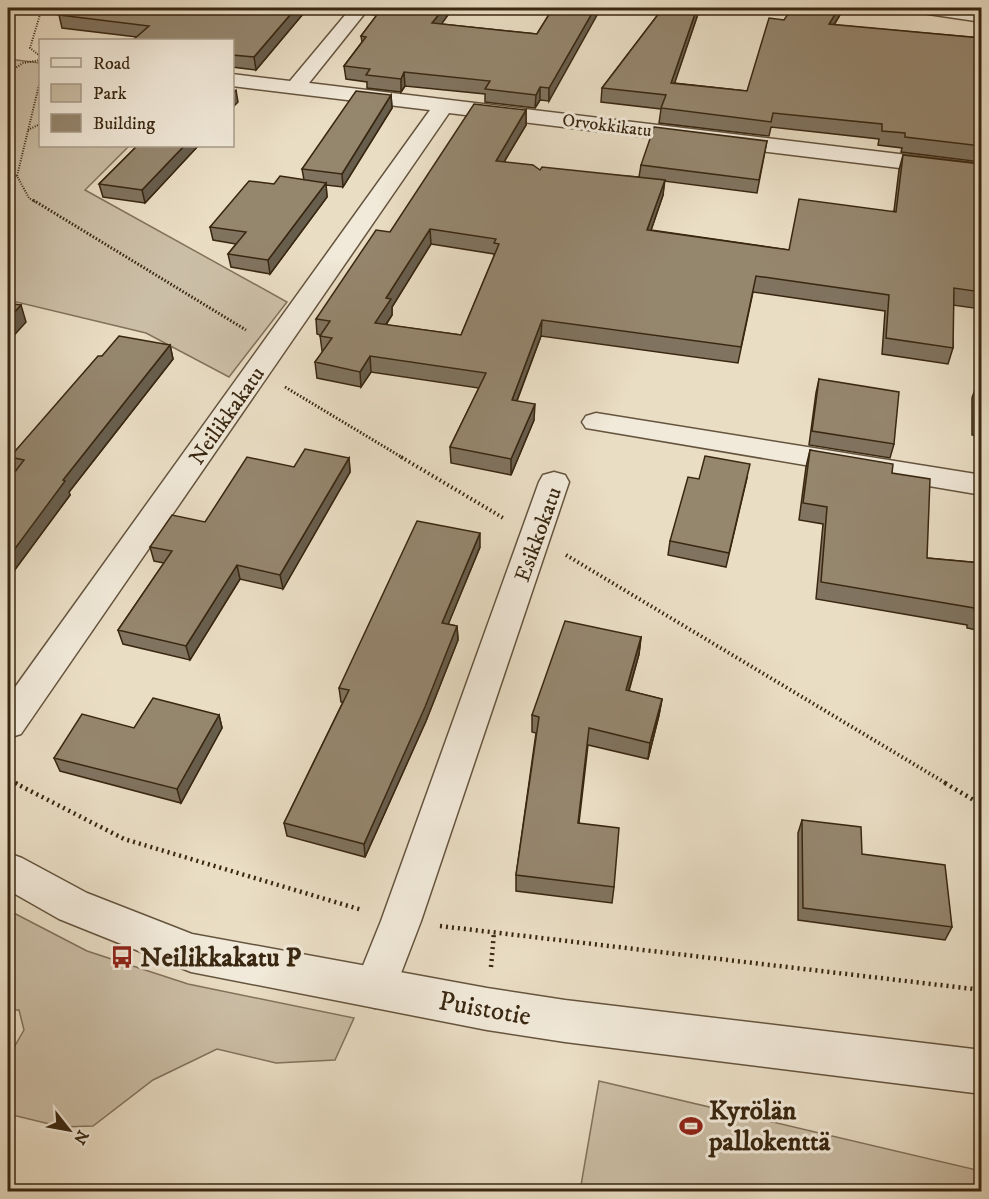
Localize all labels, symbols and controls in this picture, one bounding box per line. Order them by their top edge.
legend [39,39,234,147]
text: Road [93,53,130,75]
text: Park [93,83,127,105]
street label: Orvokkikatu [561,110,653,142]
text: Building [93,113,155,135]
street label: Neilikkakatu [184,362,271,470]
street label: Esikkokatu [509,483,568,586]
place label: Neilikkakatu P [140,941,301,975]
bus stop icon: Neilikkakatu P [109,944,135,970]
street label: Puistotie [436,984,534,1034]
place label: Kyrölän pallokenttä [708,1094,831,1159]
north arrow [39,1100,99,1160]
sports icon: Kyrölän pallokenttä [678,1113,704,1139]
text: N [69,1126,93,1148]

